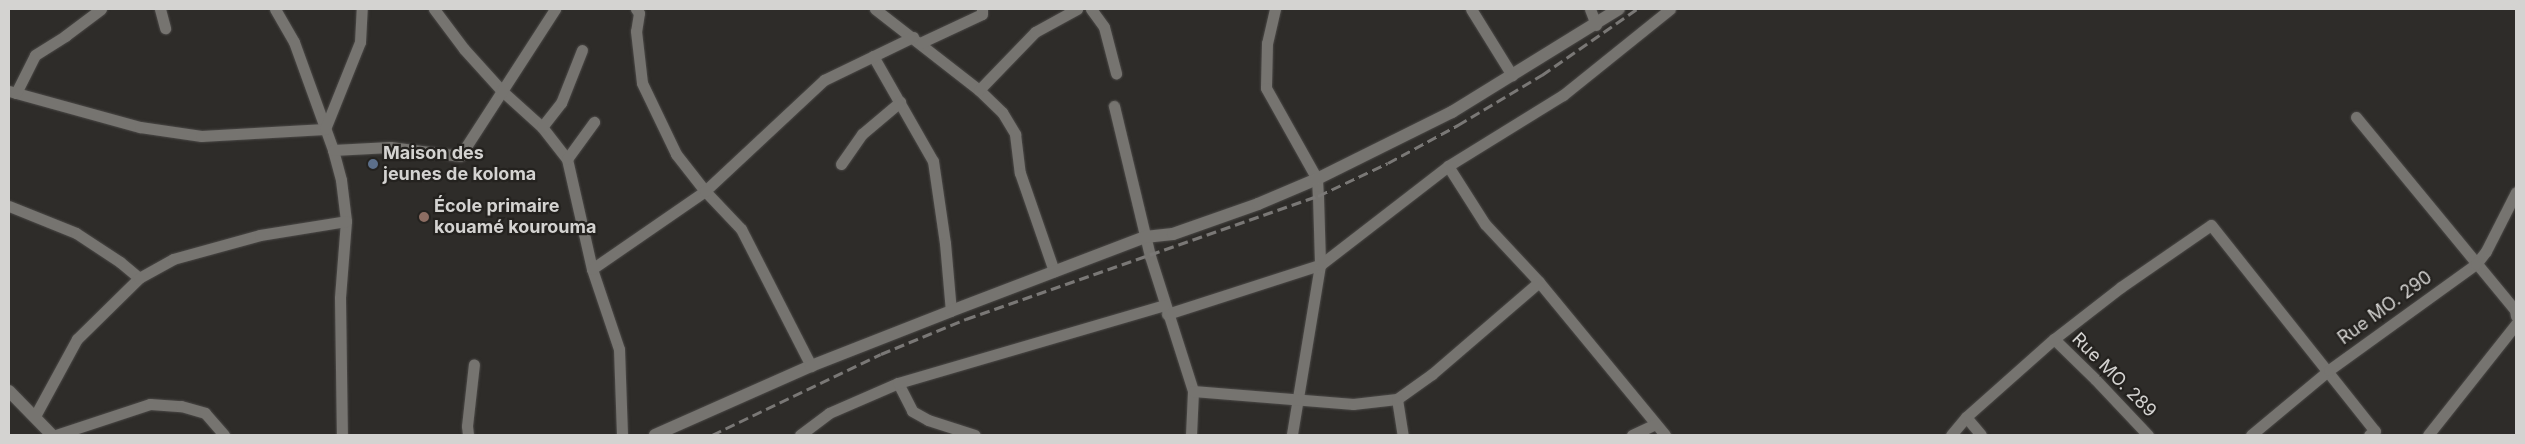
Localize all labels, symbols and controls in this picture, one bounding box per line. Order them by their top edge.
place label: Maison des jeunes de koloma [383,143,536,186]
marker: Maison des jeunes de koloma [367,158,379,170]
place label: École primaire kouamé kourouma [434,196,596,238]
marker: École primaire kouamé kourouma [418,211,430,223]
street label: Rue MO. 290 [2334,267,2436,349]
street label: Rue MO. 289 [2067,328,2161,422]

